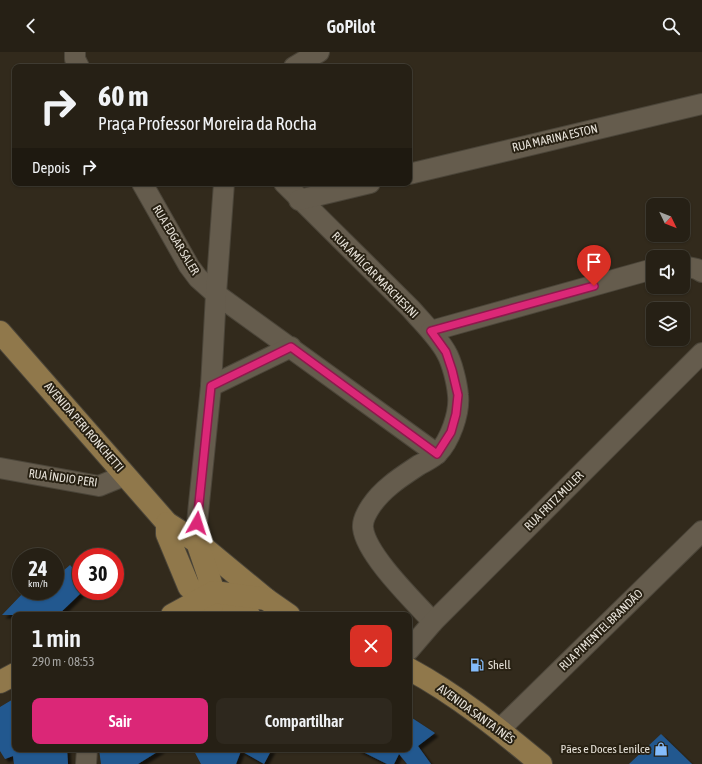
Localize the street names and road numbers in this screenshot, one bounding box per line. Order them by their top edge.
street label: RUA MARINA ESTON [511,121,599,155]
street label: RUA EDGAR SALER [150,203,202,277]
street label: RUA AMÍLCAR MARCHESINI [329,229,421,321]
street label: AVENIDA PERI RONCHETTI [41,379,127,475]
street label: RUA ÍNDIO PERI [28,466,98,490]
street label: RUA FRITZ MULER [522,469,586,533]
street label: RUA PIMENTEL BRANDÃO [556,587,646,673]
street label: AVENIDA SANTA INÊS [435,681,517,747]

